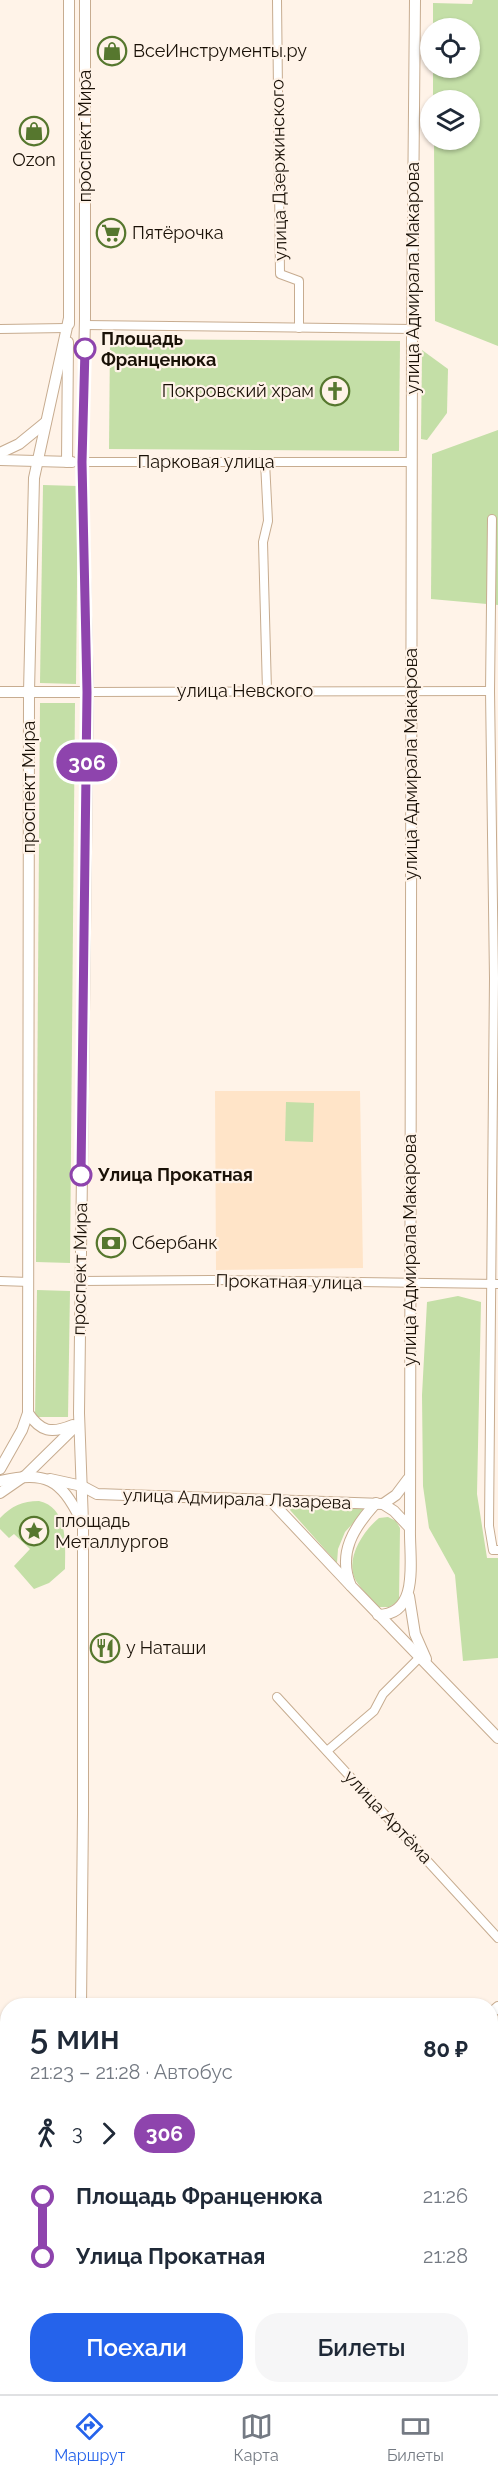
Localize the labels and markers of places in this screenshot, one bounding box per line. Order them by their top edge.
shop icon: ВсеИнструменты.ру [96,35,128,67]
place label: ВсеИнструменты.ру [133,40,307,61]
shop icon: Ozon [18,115,50,147]
place label: Ozon [12,149,56,170]
supermarket icon: Пятёрочка [95,217,127,249]
place label: Пятёрочка [132,222,224,243]
place label: Площадь Франценюка [101,328,216,370]
marker: Площадь Франценюка [74,338,96,360]
church icon: Покровский храм [319,375,351,407]
place label: Покровский храм [162,380,314,401]
marker: Улица Прокатная [70,1164,92,1186]
place label: Улица Прокатная [97,1164,253,1185]
bank icon: Сбербанк [95,1227,127,1259]
place label: Сбербанк [132,1232,218,1253]
place label: площадь Металлургов [55,1510,169,1552]
place icon: площадь Металлургов [18,1515,50,1547]
restaurant icon: у Наташи [89,1632,121,1664]
place label: у Наташи [126,1637,206,1658]

